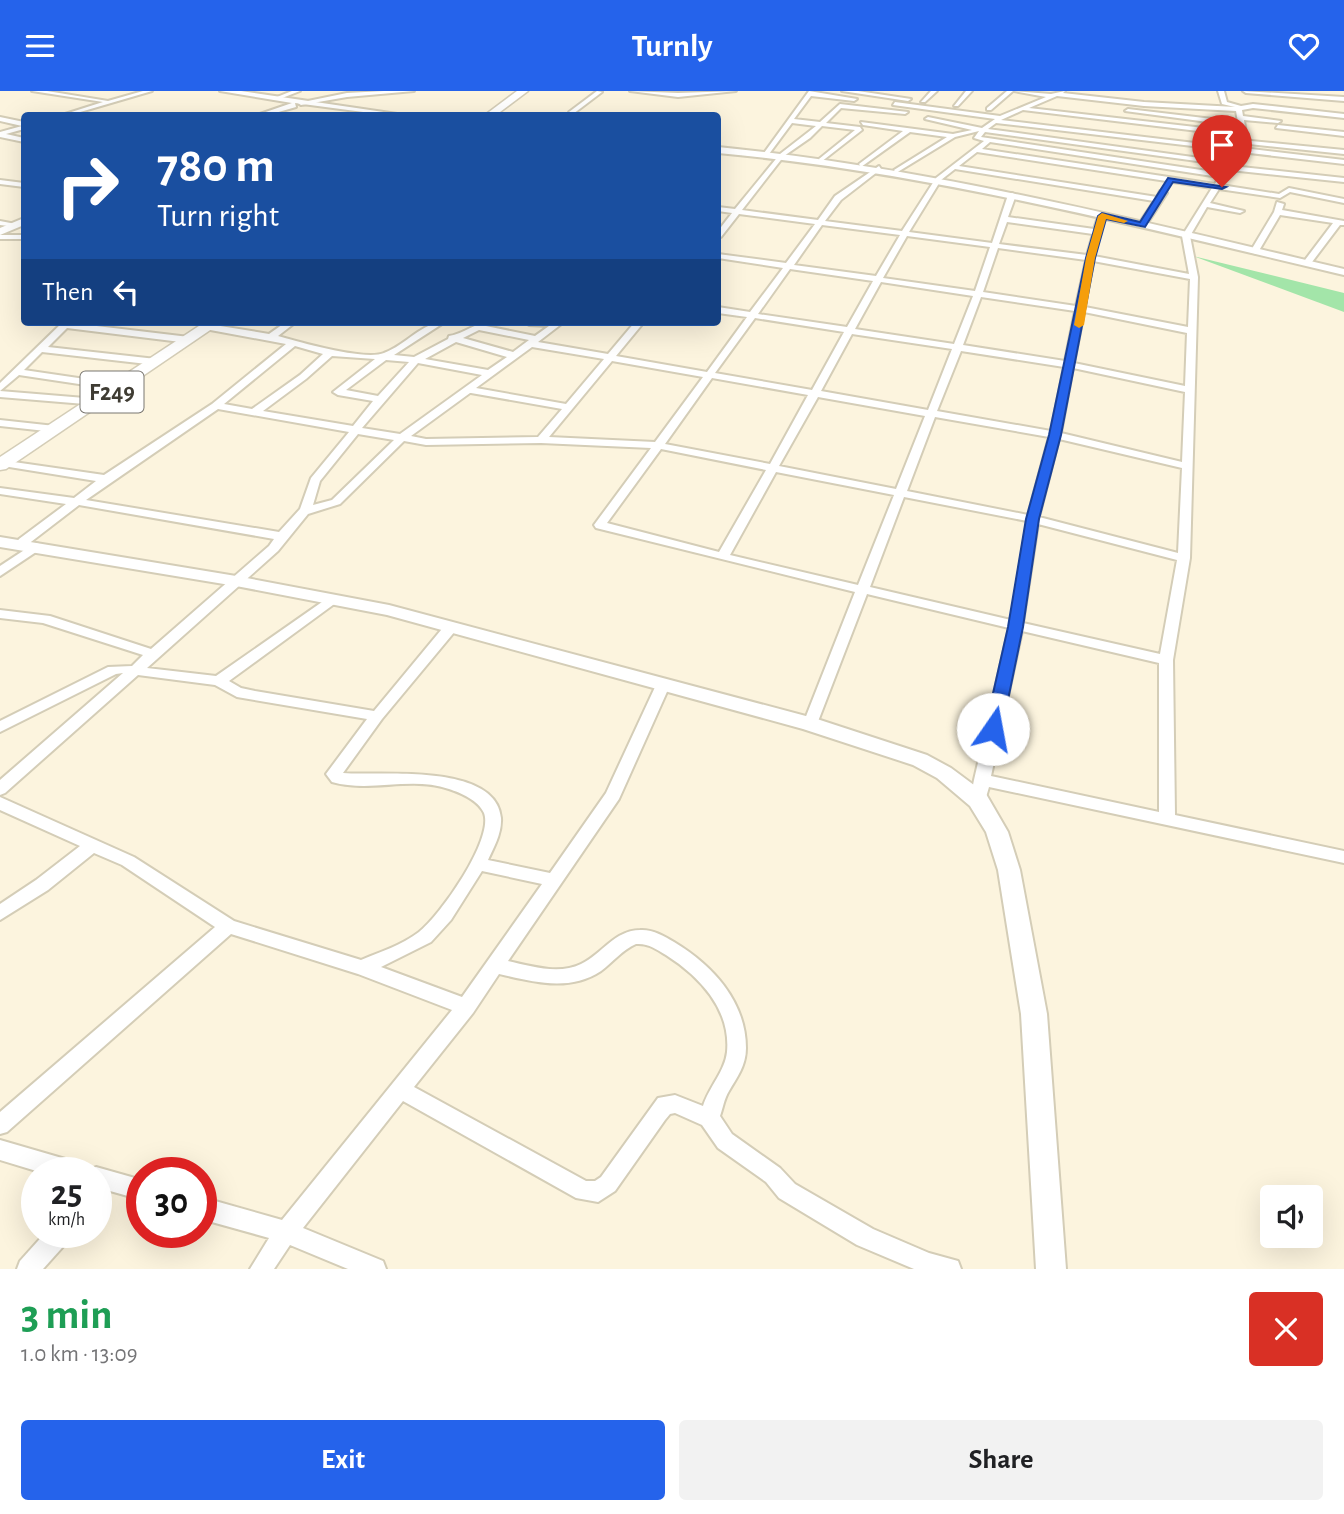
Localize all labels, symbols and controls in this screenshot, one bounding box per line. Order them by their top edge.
icon: menu [21,27,59,65]
icon: heart [1285,27,1323,65]
text: Turnly [631,30,713,62]
pin [1192,115,1252,187]
icon: arrive [1203,126,1241,164]
icon: right [42,140,133,231]
text: 780 m [157,142,275,191]
text: Turn right [157,200,279,232]
icon: left [107,273,145,311]
text: Then [42,279,93,305]
road number: F249 [80,371,144,413]
position arrow [956,692,1030,766]
speed limit sign: 30 [126,1157,217,1248]
text: 25 [51,1176,82,1211]
map controls [1260,1185,1323,1248]
button: sound [1260,1185,1323,1248]
text: km/h [48,1211,85,1229]
button: close [1249,1292,1323,1366]
text: 3 min [21,1294,113,1336]
text: 1.0 km · 13:09 [21,1343,137,1366]
button: Exit [21,1420,665,1500]
button: Share [679,1420,1323,1500]

